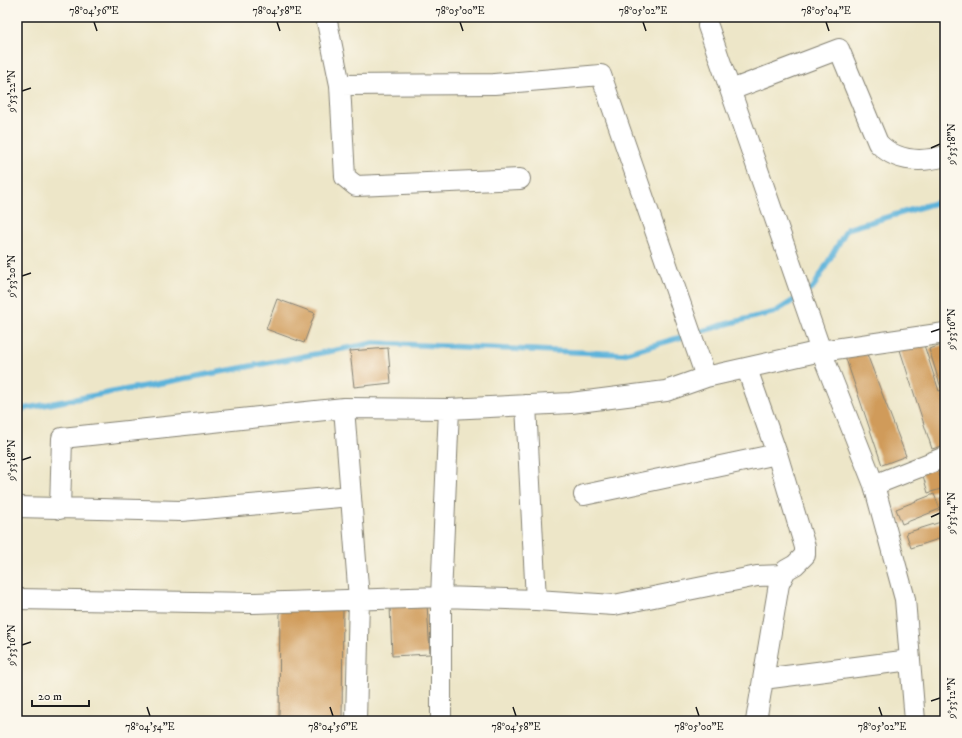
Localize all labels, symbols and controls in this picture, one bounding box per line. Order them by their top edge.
text: 78°04'56"E [69,5,119,17]
text: 78°04'58"E [252,5,302,17]
text: 78°05'00"E [435,5,485,17]
text: 78°05'02"E [619,5,667,17]
text: 78°05'04"E [801,5,851,17]
text: 9°53'22"N [6,70,18,113]
text: 9°53'18"N [946,123,958,166]
text: 9°53'20"N [6,255,18,298]
text: 9°53'16"N [946,308,958,351]
text: 9°53'18"N [6,439,18,482]
text: 9°53'14"N [946,492,958,535]
text: 9°53'16"N [6,624,18,667]
text: 9°53'12"N [946,677,958,720]
scale bar [32,682,89,708]
text: 20 m [38,689,62,704]
text: 78°04'54"E [125,721,175,733]
text: 78°04'56"E [308,721,358,733]
text: 78°04'58"E [491,721,541,733]
text: 78°05'00"E [674,721,724,733]
text: 78°05'02"E [858,721,906,733]

